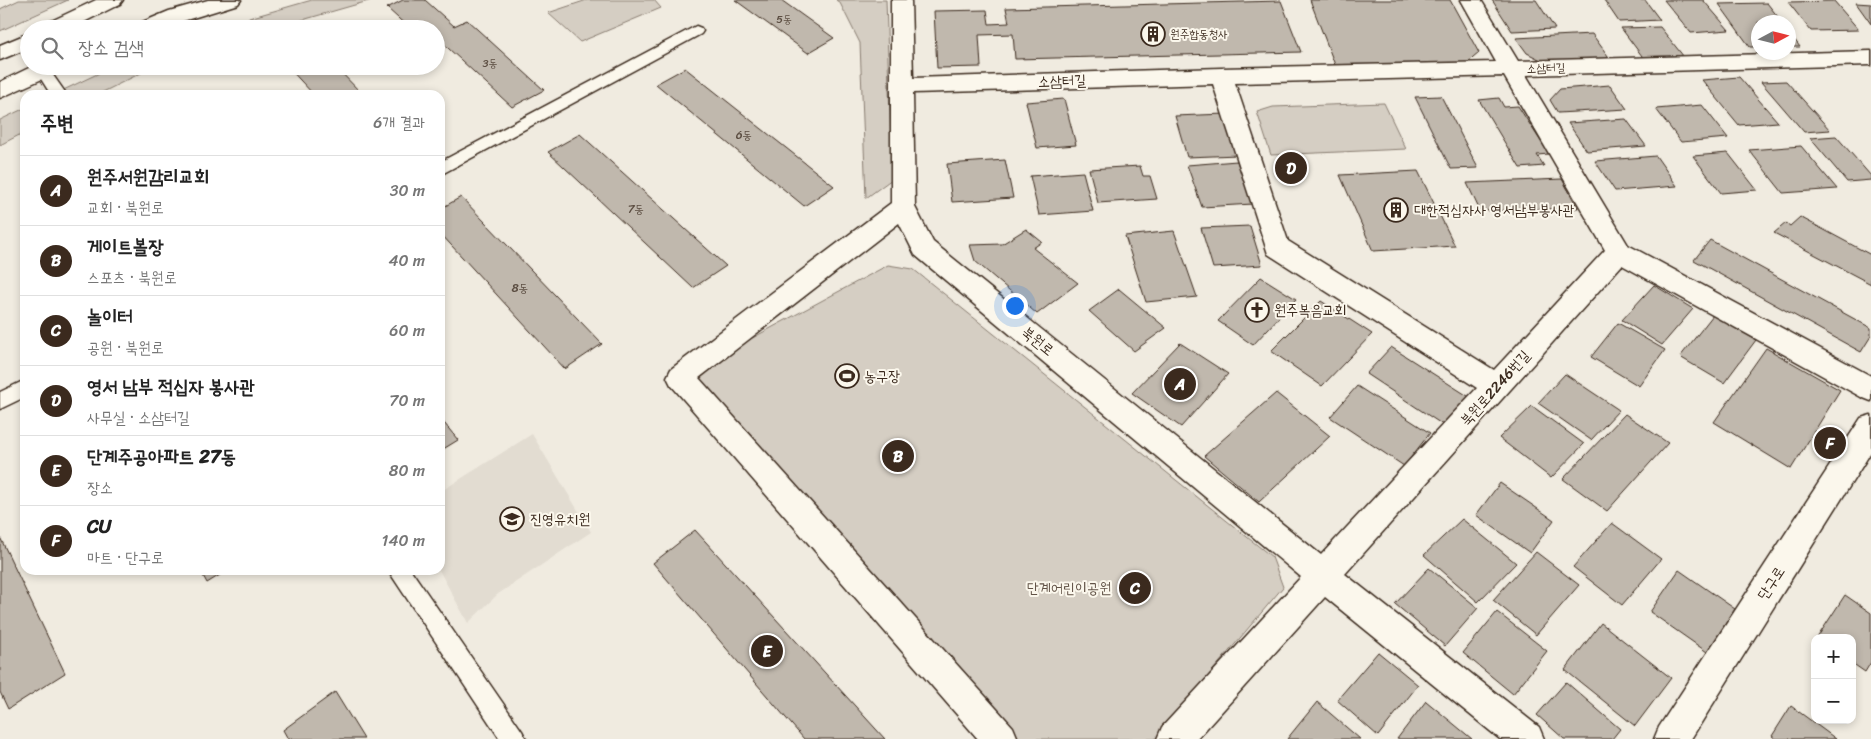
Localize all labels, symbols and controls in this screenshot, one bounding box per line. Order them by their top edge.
house number: 5동 [776,10,792,29]
north arrow [1751,15,1796,60]
search box [20,20,445,75]
building icon: 원주합동청사 [1140,21,1166,47]
place label: 원주합동청사 [1170,23,1228,45]
text: 장소 검색 [78,31,144,64]
icon: search [38,34,66,62]
house number: 3동 [483,54,498,73]
street label: 소삼터길 [1526,56,1566,80]
street label: 소삼터길 [1037,67,1087,95]
text: 주변 [40,104,74,142]
text: 6개 결과 [373,108,425,137]
house number: 6동 [736,124,752,146]
pin: D [1275,149,1307,187]
text: 원주서원감리교회 [87,160,209,193]
text: A [51,176,61,205]
text: 30 m [390,176,425,205]
text: 교회 · 북원로 [87,193,164,222]
building icon: 대한적십자사 영서남부봉사관 [1383,197,1409,223]
place label: 대한적십자사 영서남부봉사관 [1414,197,1575,223]
house number: 7동 [628,198,644,220]
text: 게이트볼장 [87,230,163,263]
text: B [51,246,61,275]
text: 40 m [388,246,425,275]
text: 스포츠 · 북원로 [87,263,177,292]
house number: 8동 [512,277,528,299]
your location [1002,293,1028,319]
church icon: 원주복음교회 [1244,297,1270,323]
place label: 원주복음교회 [1274,297,1346,323]
text: 놀이터 [87,300,133,333]
text: C [51,316,61,345]
text: 60 m [389,316,425,345]
street label: 북원로 [1016,320,1060,362]
text: 공원 · 북원로 [87,333,164,362]
street label: 북원로2246번길 [1453,344,1537,432]
sports icon: 농구장 [834,363,860,389]
place label: 농구장 [864,363,900,389]
pin: A [1164,365,1196,403]
text: 영서 남부 적십자 봉사관 [87,370,255,403]
text: D [51,386,61,415]
text: 70 m [389,386,425,415]
text: 사무실 · 소삼터길 [87,403,190,432]
pin: F [1814,424,1846,462]
pin: B [882,437,914,475]
text: 단계주공아파트 27동 [87,440,236,473]
text: E [52,456,60,485]
text: 80 m [389,456,425,485]
text: 장소 [87,473,113,502]
school or university icon: 진영유치원 [499,506,525,532]
place label: 진영유치원 [530,506,590,532]
text: CU [87,510,111,543]
text: F [52,526,60,555]
text: 140 m [382,526,425,555]
text: 마트 · 단구로 [87,543,164,572]
street label: 단구로 [1750,561,1792,605]
pin: C [1119,569,1151,607]
park label: 단계어린이공원 [1027,575,1111,601]
pin: E [751,632,783,670]
map controls [1811,634,1856,724]
button: + [1811,634,1856,679]
button: − [1811,679,1856,724]

